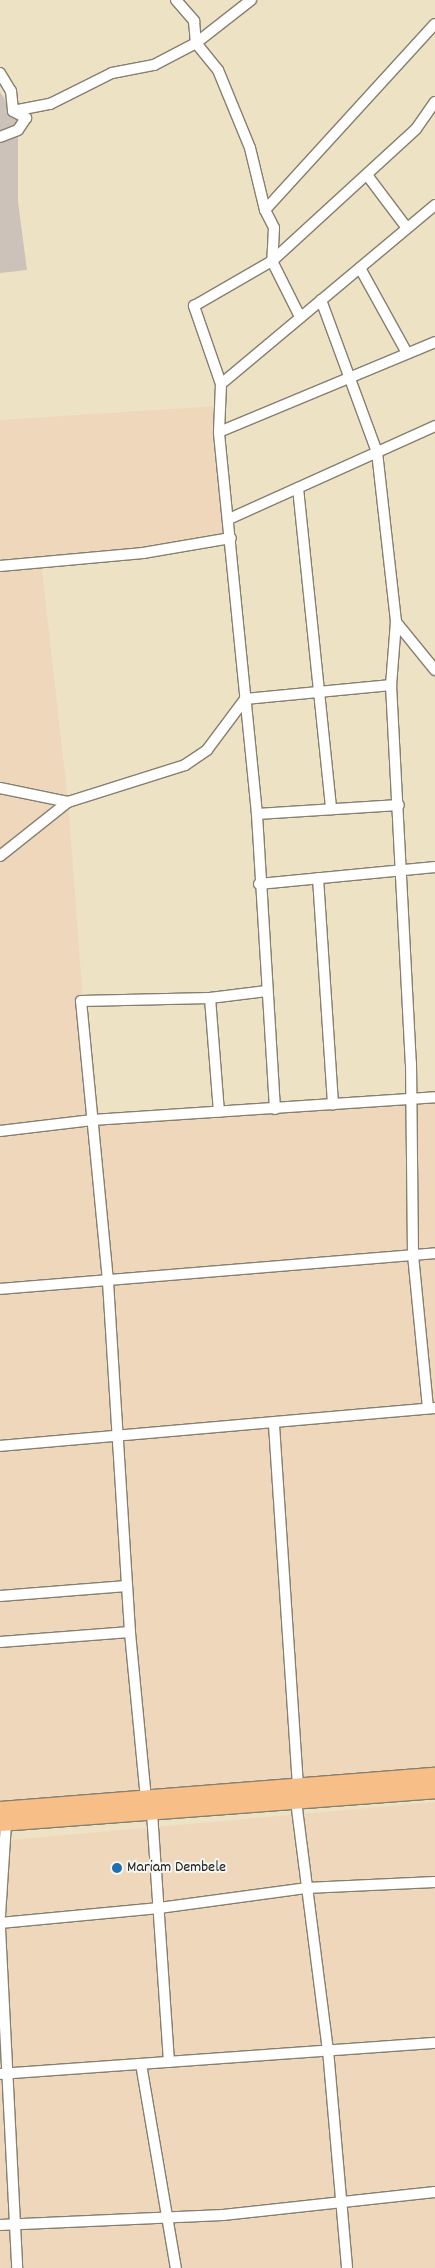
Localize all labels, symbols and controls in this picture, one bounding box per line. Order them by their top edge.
place label: Mariam Dembele [127,1858,226,1878]
marker: Mariam Dembele [111,1862,123,1874]

